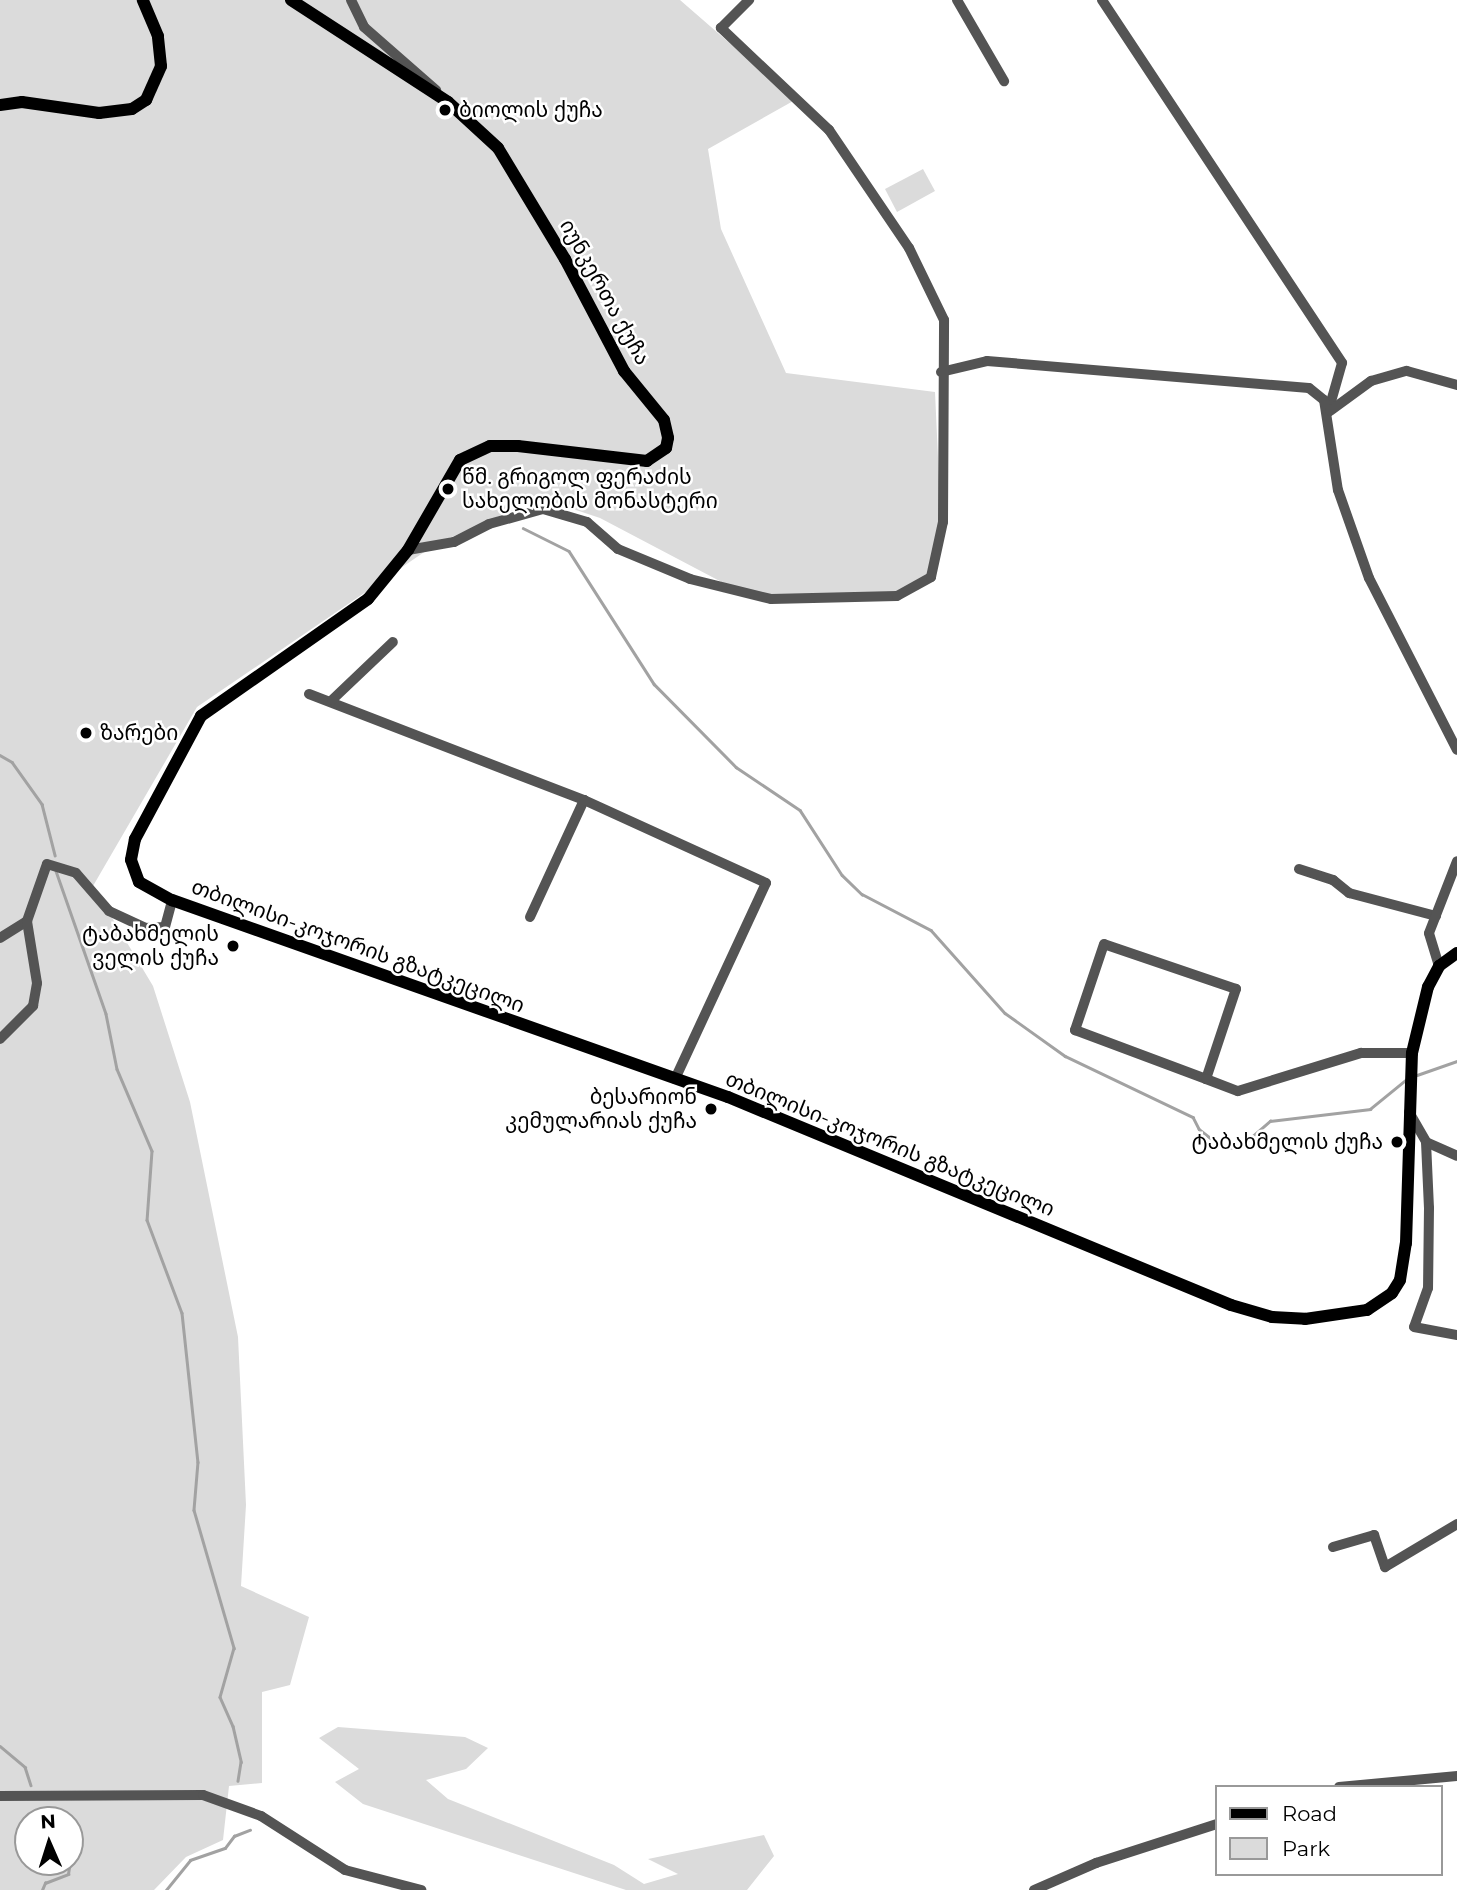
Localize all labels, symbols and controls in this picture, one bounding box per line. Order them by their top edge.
place label: ბიოლის ქუჩა [459,97,603,123]
marker: ბიოლის ქუჩა [437,102,453,118]
street label: იუნკერთა ქუჩა [555,215,655,369]
place label: წმ. გრიგოლ ფერაძის სახელობის მონასტერი [462,464,718,514]
marker: წმ. გრიგოლ ფერაძის სახელობის მონასტერი [440,481,456,497]
place label: ზარები [100,720,178,746]
marker: ზარები [78,725,94,741]
street label: თბილისი-კოჯორის გზატკეცილი [188,874,528,1018]
place label: ტაბახმელის ველის ქუჩა [82,921,219,971]
marker: ტაბახმელის ველის ქუჩა [225,938,241,954]
street label: თბილისი-კოჯორის გზატკეცილი [722,1066,1058,1222]
place label: ბესარიონ კემულარიას ქუჩა [505,1084,697,1134]
marker: ბესარიონ კემულარიას ქუჩა [703,1101,719,1117]
place label: ტაბახმელის ქუჩა [1192,1129,1383,1155]
marker: ტაბახმელის ქუჩა [1389,1134,1405,1150]
legend [1216,1785,1443,1876]
text: Road [1282,1801,1337,1826]
north arrow [14,1806,84,1876]
text: N [40,1810,56,1833]
text: Park [1282,1836,1330,1861]

